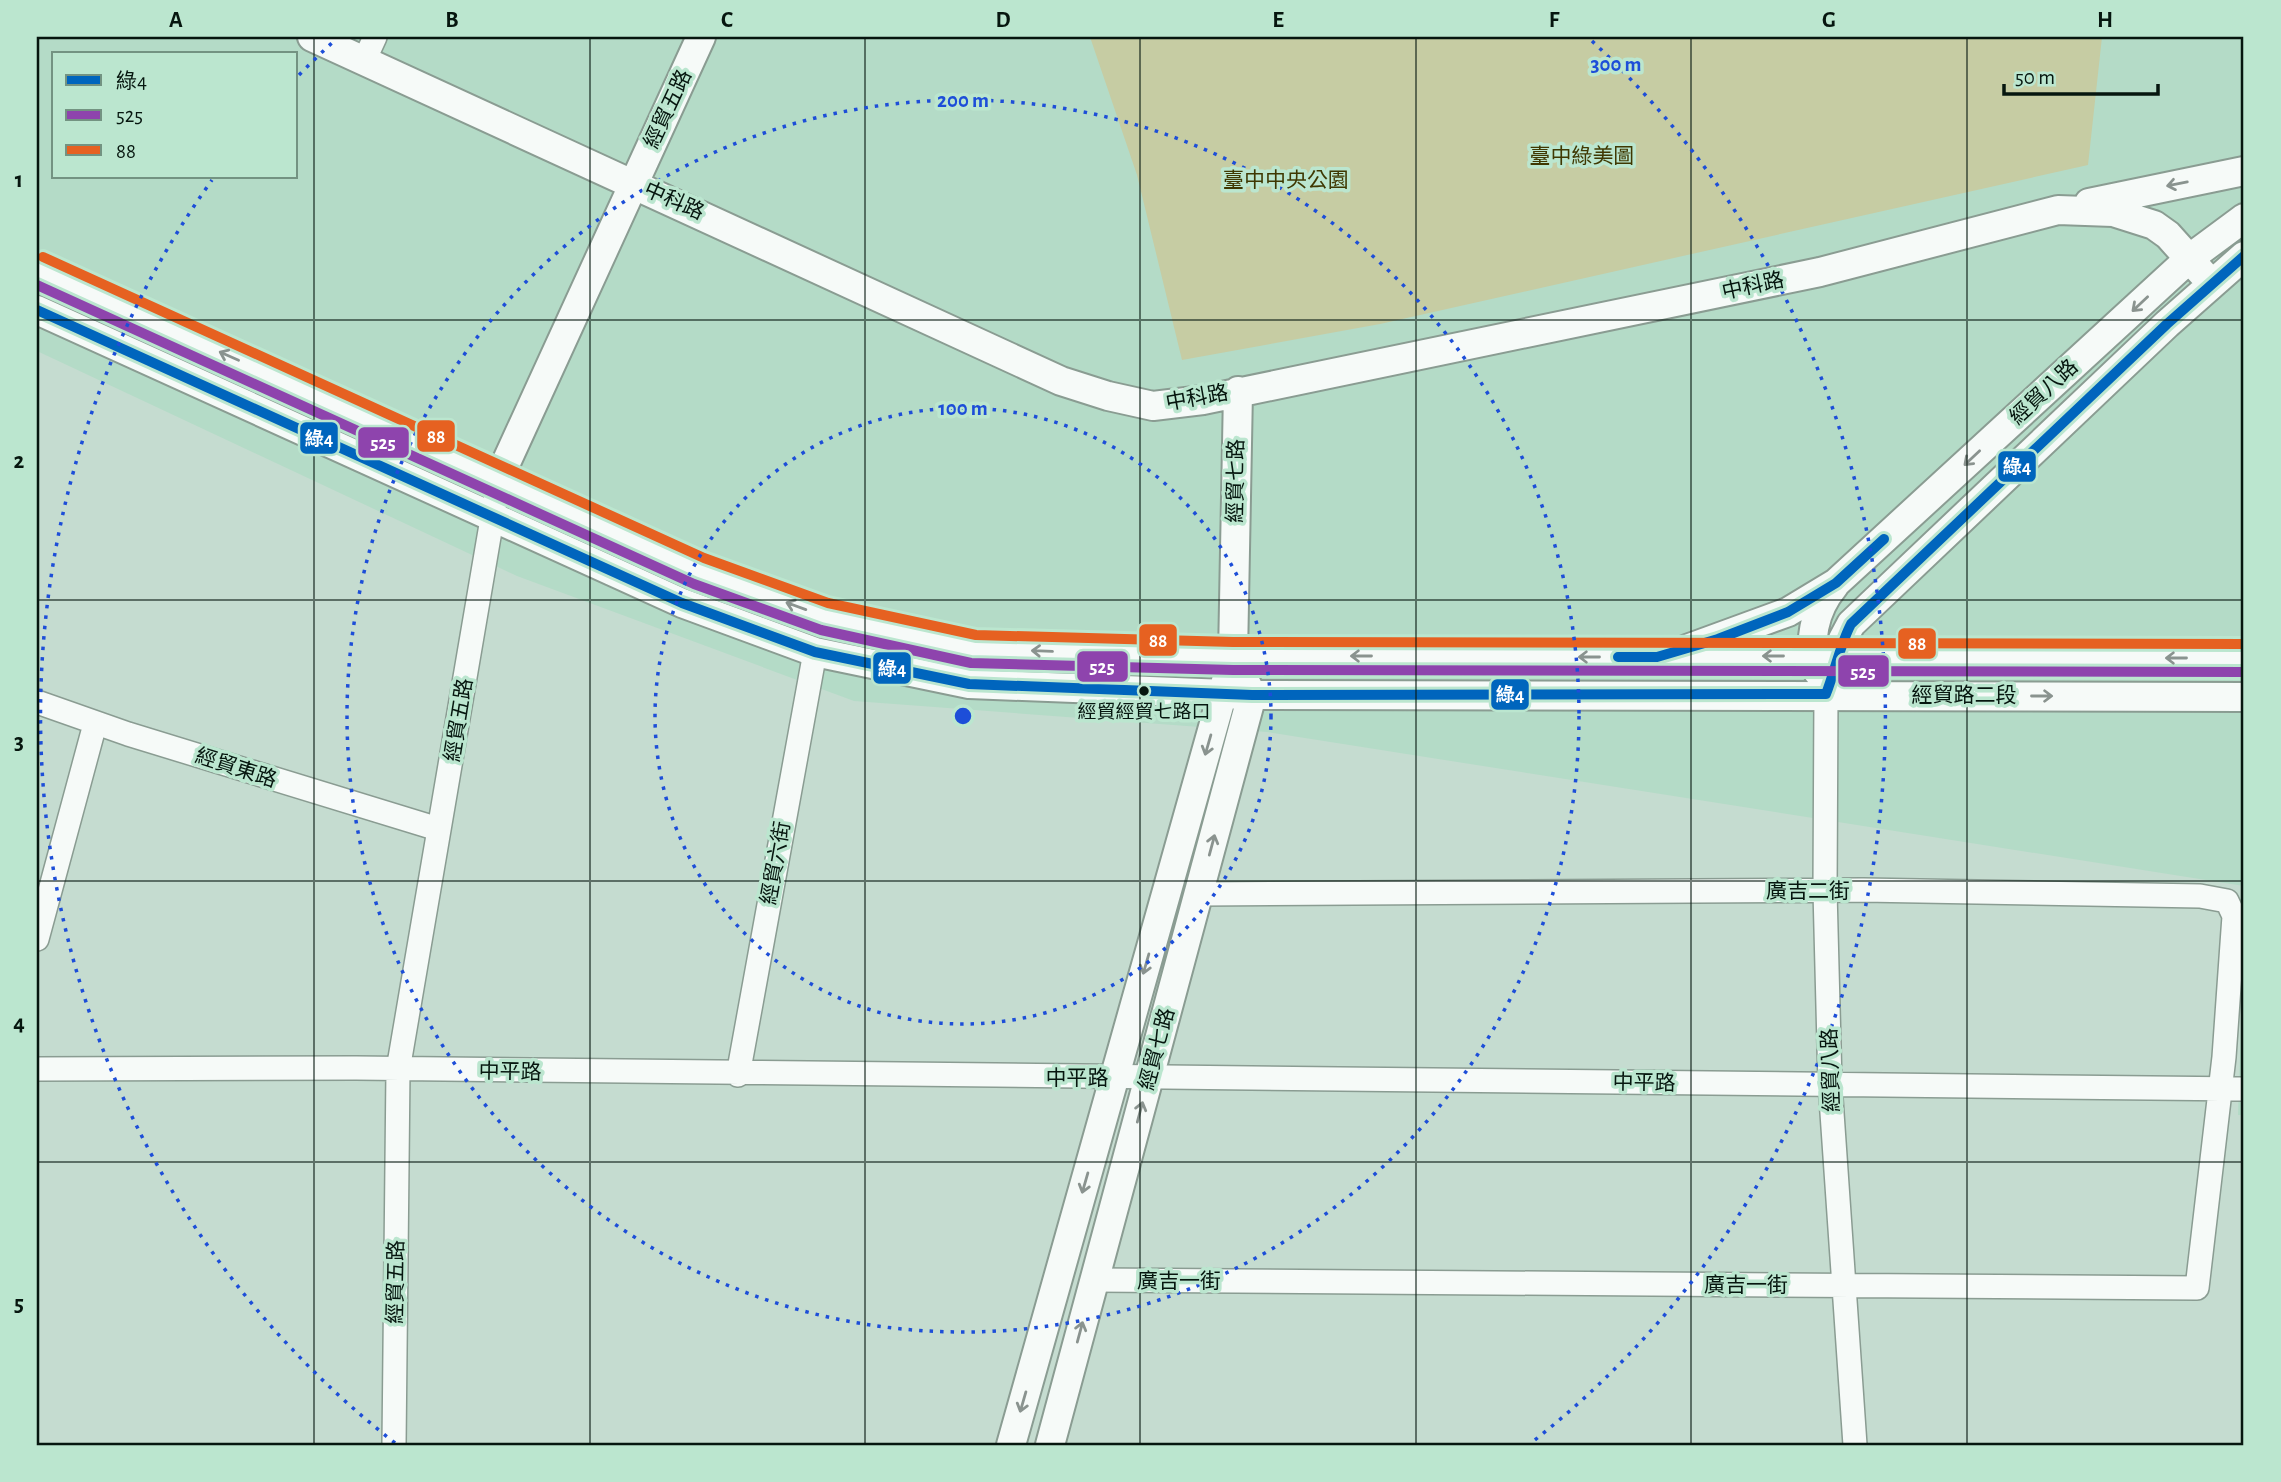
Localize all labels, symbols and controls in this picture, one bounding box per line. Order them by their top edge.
text: A [169,9,183,32]
text: B [445,9,459,32]
text: C [721,9,733,32]
text: D [995,9,1011,32]
text: E [1272,9,1284,32]
text: F [1549,9,1560,32]
text: G [1822,9,1836,32]
text: H [2097,9,2113,32]
legend [52,52,298,178]
scale bar [2004,52,2158,96]
text: 300 m [1590,54,1642,75]
street label: 經貿五路 [640,66,695,152]
text: 50 m [2015,67,2055,88]
text: 綠4 [116,70,147,92]
text: 200 m [937,90,989,111]
text: 525 [116,105,143,126]
text: 88 [116,141,136,162]
park label: 臺中綠美圖 [1530,145,1635,167]
text: 1 [15,169,23,192]
park label: 臺中中央公園 [1223,169,1349,191]
street label: 中科路 [641,178,707,223]
one-way arrow [2166,178,2189,192]
street label: 中科路 [1720,268,1786,303]
one-way arrow [2131,296,2149,312]
one-way arrow [219,349,240,362]
street label: 經貿八路 [2005,355,2082,428]
street label: 中科路 [1164,381,1230,414]
text: 100 m [938,398,988,419]
line badge: 88 [416,419,456,453]
line badge: 綠4 [299,421,339,455]
line badge: 525 [357,426,410,459]
text: 綠4 [305,428,334,449]
text: 88 [427,428,445,447]
text: 525 [370,434,396,453]
street label: 經貿七路 [1224,439,1247,523]
text: 2 [14,450,25,473]
one-way arrow [1963,450,1981,466]
line badge: 綠4 [1997,450,2037,483]
text: 綠4 [2003,456,2032,477]
one-way arrow [785,599,807,611]
line badge: 88 [1138,623,1178,657]
line badge: 88 [1897,627,1937,660]
text: 88 [1149,632,1167,651]
text: 88 [1908,635,1926,654]
one-way arrow [1031,644,1054,657]
one-way arrow [1350,649,1373,663]
line badge: 525 [1076,650,1129,683]
one-way arrow [1578,650,1601,664]
one-way arrow [1761,650,1784,663]
line badge: 綠4 [872,651,912,685]
one-way arrow [2165,651,2188,665]
line badge: 525 [1837,654,1890,688]
text: 綠4 [878,658,907,679]
text: 525 [1089,658,1115,677]
text: 525 [1850,663,1876,682]
street label: 經貿五路 [441,677,476,763]
line badge: 綠4 [1490,678,1530,711]
marker: 經貿經貿七路口 [1137,684,1151,698]
text: 綠4 [1496,684,1525,705]
street label: 經貿路二段 [1912,684,2017,706]
one-way arrow [2030,689,2053,703]
place label: 經貿經貿七路口 [1077,702,1211,722]
centre of rings [951,704,975,728]
text: 3 [14,731,24,754]
one-way arrow [1201,733,1214,756]
street label: 經貿東路 [193,744,279,791]
street label: 經貿六街 [757,820,794,906]
one-way arrow [1206,835,1219,857]
street label: 廣吉二街 [1766,880,1850,902]
one-way arrow [1139,953,1152,975]
street label: 經貿七路 [1135,1005,1178,1092]
text: 4 [13,1012,25,1035]
street label: 經貿八路 [1818,1028,1843,1112]
street label: 中平路 [478,1060,542,1083]
street label: 中平路 [1046,1067,1109,1089]
street label: 中平路 [1612,1071,1676,1094]
one-way arrow [1134,1102,1147,1124]
one-way arrow [1077,1172,1090,1194]
street label: 經貿五路 [384,1240,407,1324]
street label: 廣吉一街 [1137,1270,1221,1292]
street label: 廣吉一街 [1704,1274,1788,1296]
text: 5 [14,1293,24,1316]
one-way arrow [1074,1321,1087,1344]
one-way arrow [1016,1391,1029,1413]

